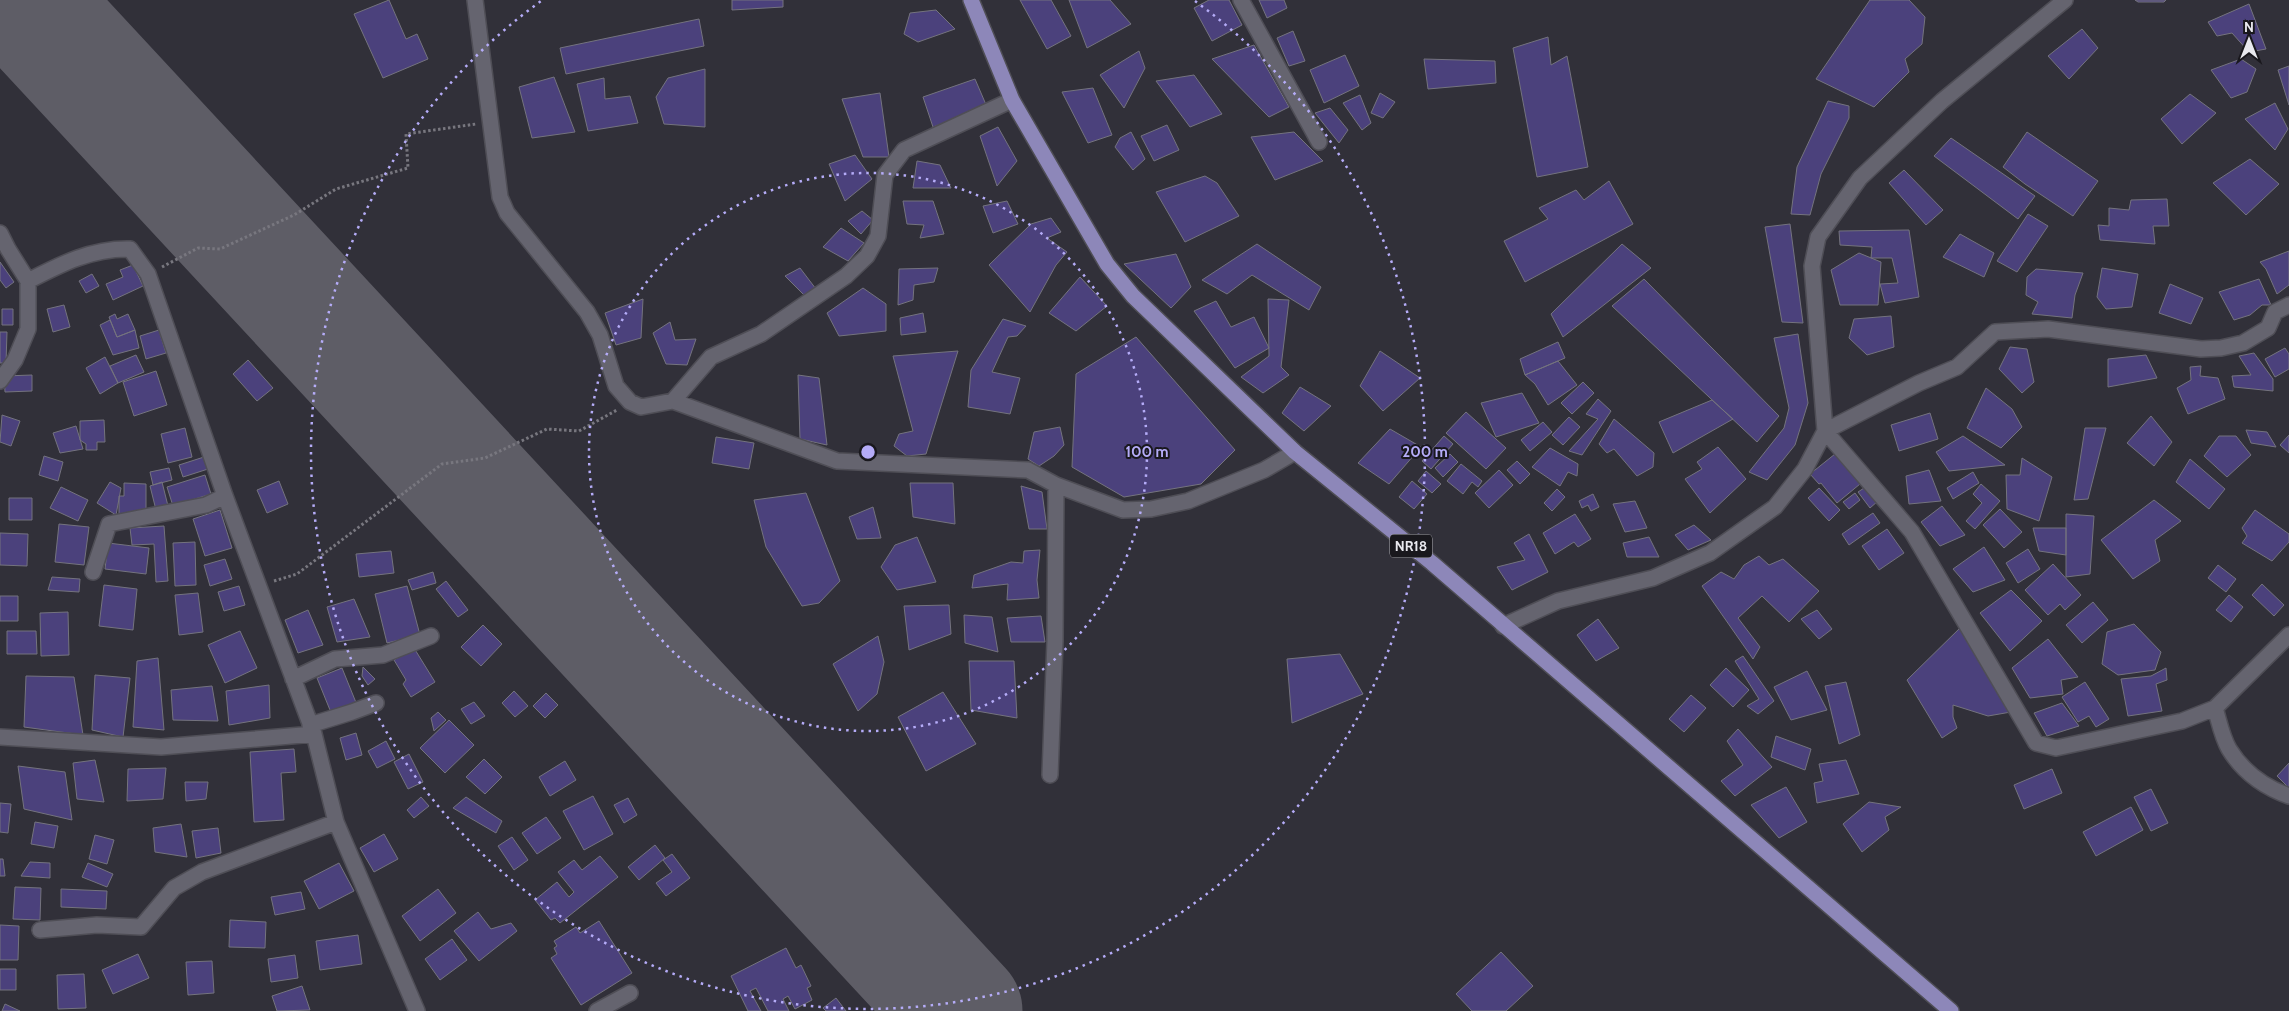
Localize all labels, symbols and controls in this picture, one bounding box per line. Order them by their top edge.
north arrow [2224,15,2274,65]
text: N [2244,18,2254,36]
centre of rings [859,443,877,461]
text: 100 m [1125,443,1169,461]
text: 200 m [1402,443,1448,461]
road number: NR18 [1390,534,1432,558]

